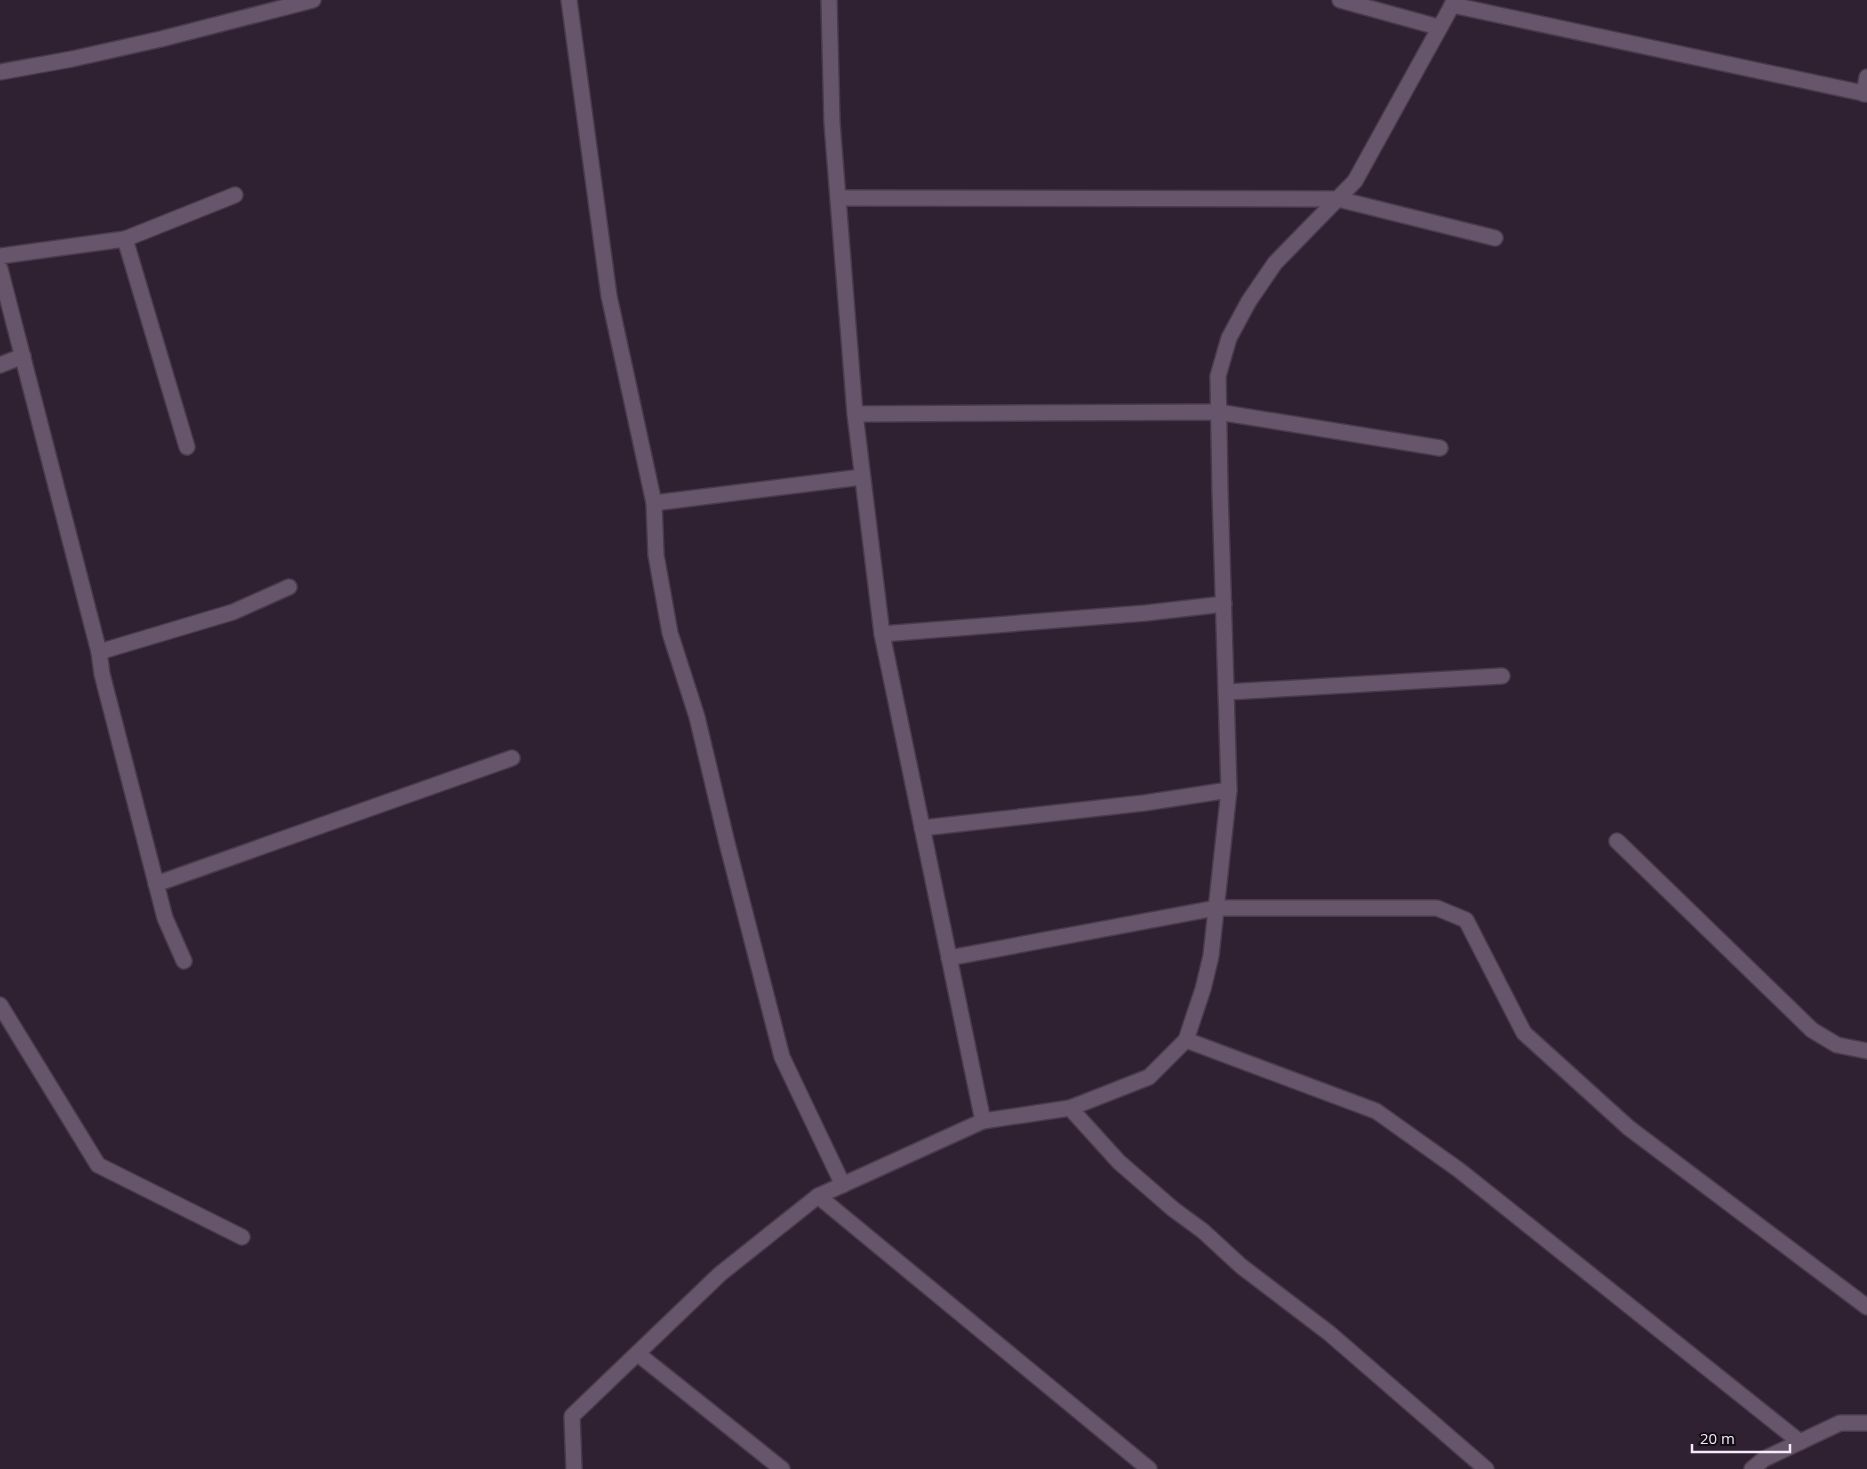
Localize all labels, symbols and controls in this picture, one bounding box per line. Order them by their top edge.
scale bar [1692,1422,1790,1454]
text: 20 m [1700,1428,1735,1448]

